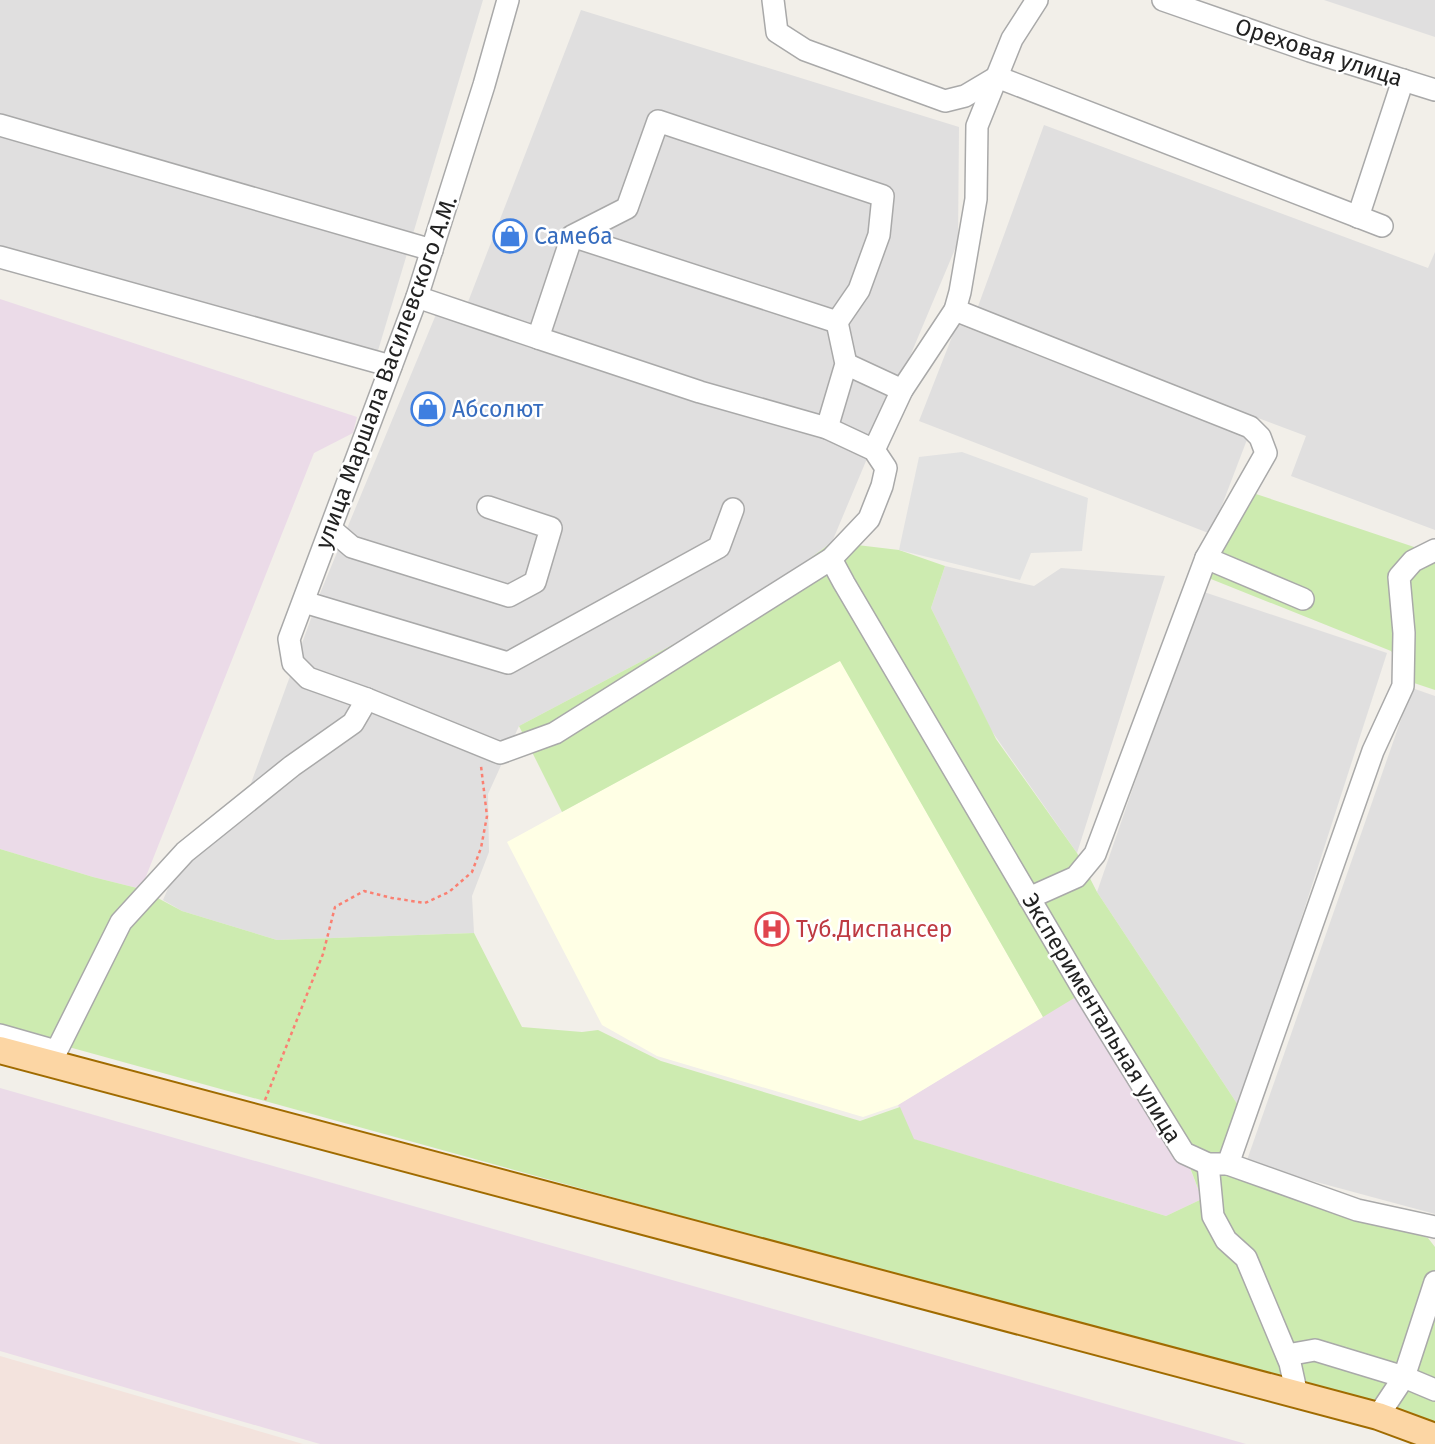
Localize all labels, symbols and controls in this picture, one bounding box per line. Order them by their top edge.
street label: Ореховая улица [1232,12,1406,92]
street label: улица Маршала Василевского А.М. [309,191,463,553]
shop icon: Самеба [491,217,529,255]
place label: Самеба [534,222,613,250]
shop icon: Абсолют [409,390,447,428]
place label: Абсолют [452,395,544,423]
street label: Экспериментальная улица [1016,888,1188,1148]
hospital icon: Туб.Диспансер [753,910,791,948]
place label: Туб.Диспансер [796,915,953,943]

